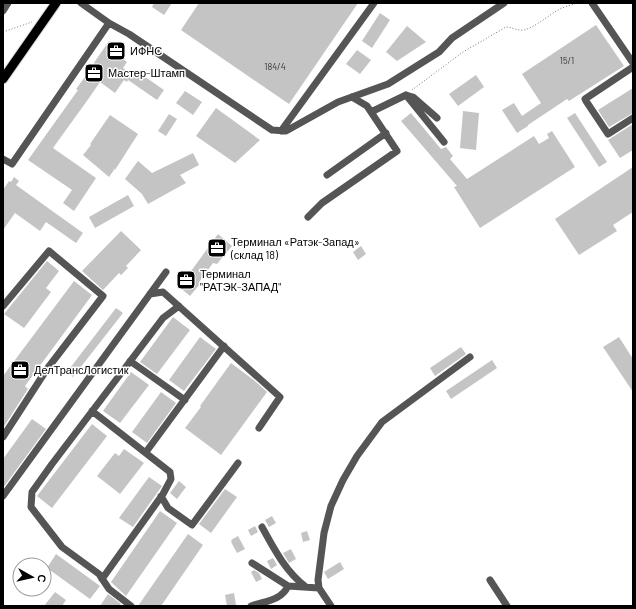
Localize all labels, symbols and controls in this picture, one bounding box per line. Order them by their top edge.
office icon: ИФНС [105,40,127,62]
place label: ИФНС [130,44,162,57]
house number: 15/1 [560,55,574,66]
house number: 184/4 [264,61,286,72]
office icon: Мастер-Штамп [83,62,105,84]
place label: Мастер-Штамп [108,66,185,79]
place label: Терминал «Ратэк-Запад» (склад 18) [230,235,360,261]
office icon: Терминал «Ратэк-Запад» (склад 18) [206,237,228,259]
place label: Терминал "РАТЭК-ЗАПАД" [200,267,281,293]
office icon: Терминал "РАТЭК-ЗАПАД" [175,269,197,291]
office icon: ДелТрансЛогистик [9,359,31,381]
place label: ДелТрансЛогистик [34,363,129,376]
north arrow [12,557,52,597]
text: С [35,574,49,583]

